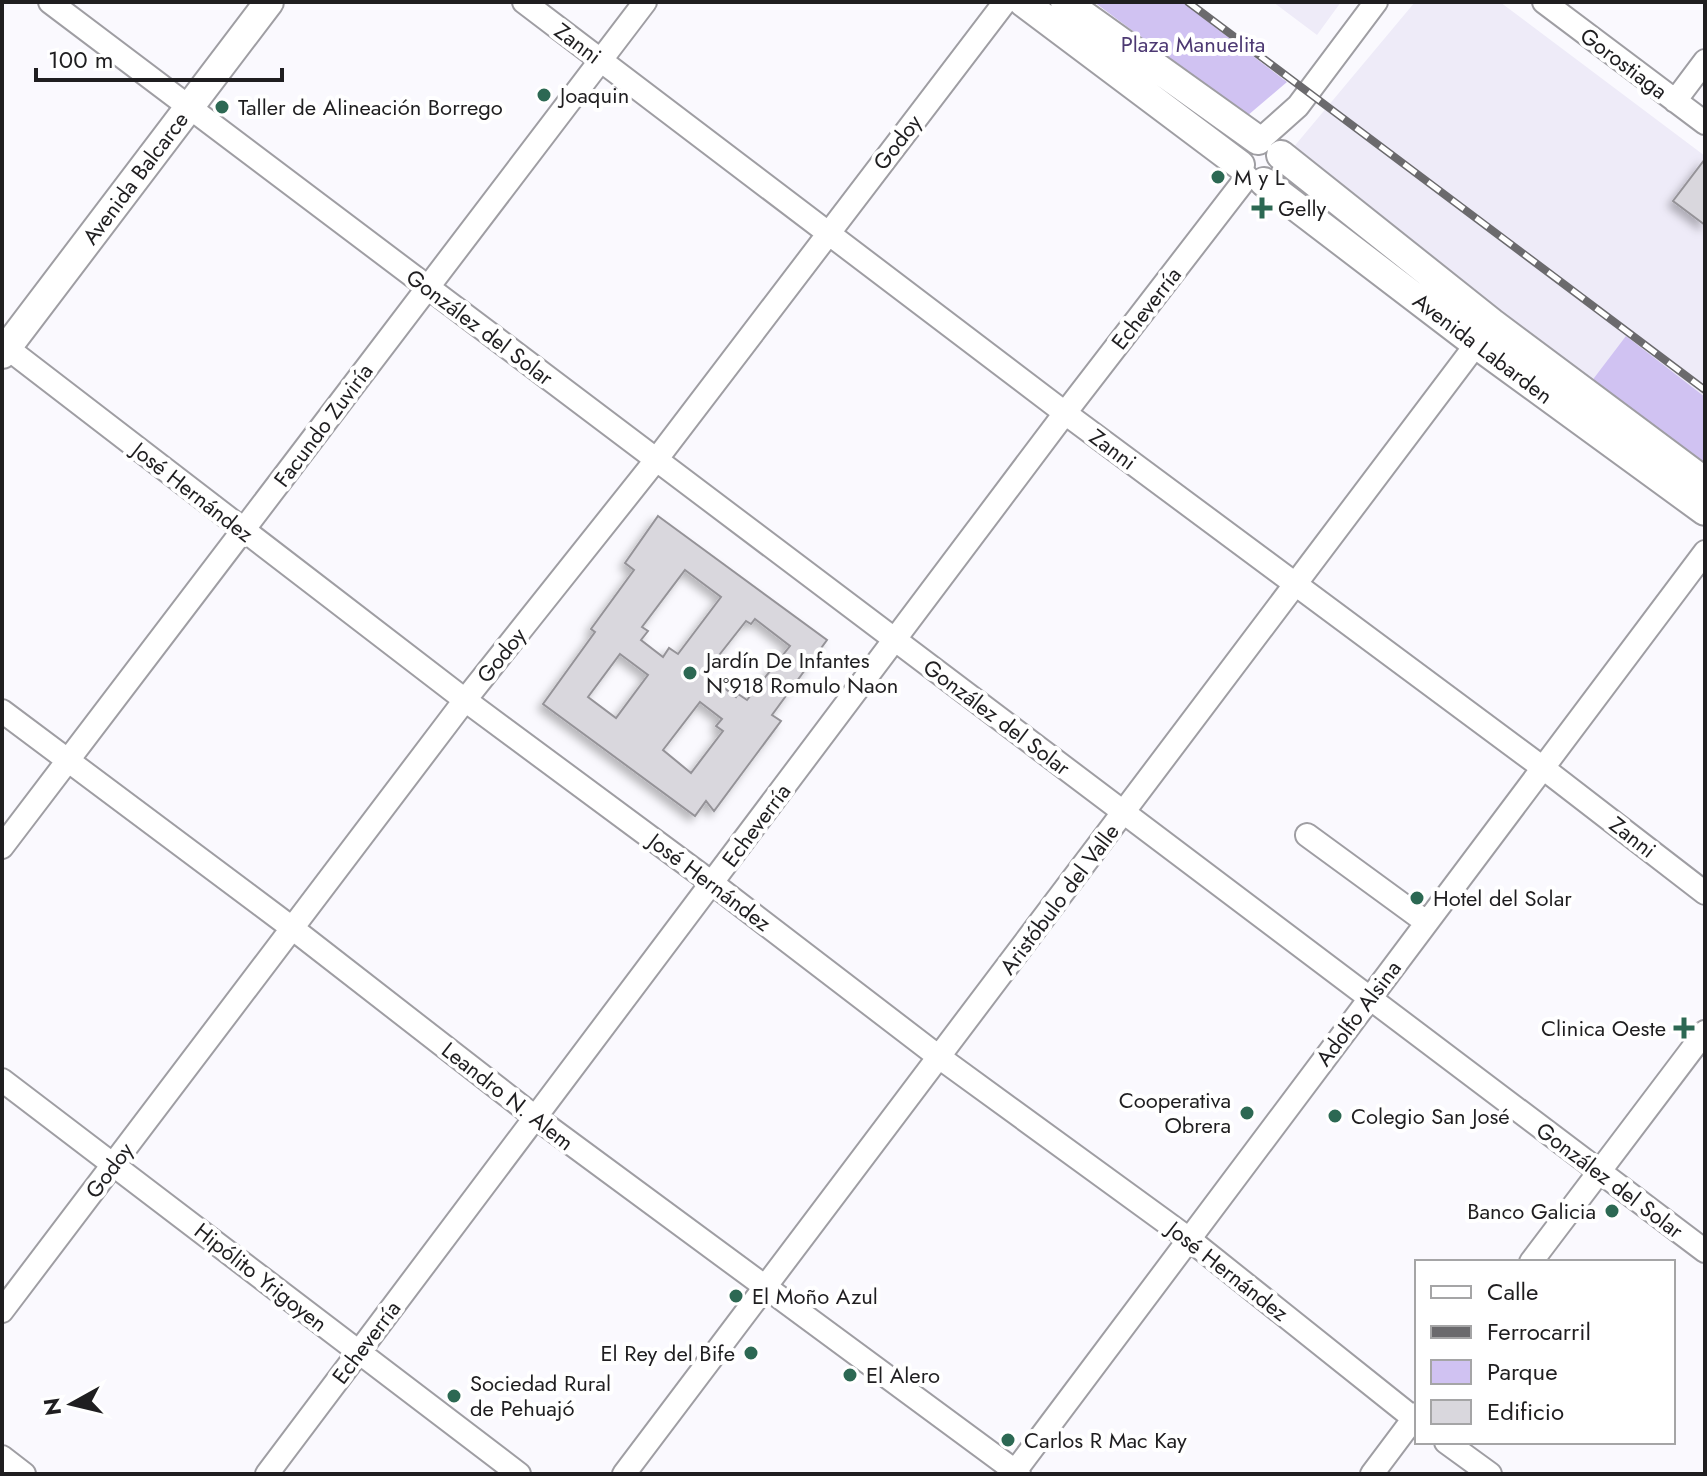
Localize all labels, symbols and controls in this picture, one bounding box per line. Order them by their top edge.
street label: Zanni [548,15,608,71]
street label: Gorostiaga [1574,20,1674,106]
park label: Plaza Manuelita [1121,28,1265,60]
scale bar [36,32,282,82]
text: 100 m [48,42,114,77]
place label: Joaquin [557,79,629,111]
marker: Joaquin [535,86,553,104]
place label: Taller de Alineación Borrego [238,91,503,123]
marker: Taller de Alineación Borrego [213,98,231,116]
street label: Avenida Balcarce [74,105,196,251]
street label: Godoy [865,107,929,177]
place label: M y L [1234,161,1285,193]
marker: M y L [1209,168,1227,186]
place label: Gelly [1278,192,1327,224]
marker: Gelly [1253,199,1271,217]
street label: Echeverría [1103,260,1189,356]
street label: González del Solar [400,261,561,393]
street label: Avenida Labarden [1406,285,1560,411]
street label: Facundo Zuviría [266,356,380,494]
street label: Zanni [1083,421,1143,477]
street label: José Hernández [123,433,260,550]
street label: Godoy [469,620,533,690]
place label: Jardín De Infantes Nº918 Romulo Naon [703,644,898,701]
street label: González del Solar [917,651,1078,783]
marker: Jardín De Infantes Nº918 Romulo Naon [681,664,699,682]
street label: Echeverría [714,777,798,873]
street label: Zanni [1603,809,1663,865]
street label: Aristóbulo del Valle [992,817,1126,981]
street label: José Hernández [640,823,778,939]
place label: Hotel del Solar [1433,882,1572,914]
marker: Hotel del Solar [1408,889,1426,907]
street label: Adolfo Alsina [1308,953,1408,1073]
place label: Clinica Oeste [1541,1012,1666,1044]
marker: Clinica Oeste [1673,1017,1695,1039]
street label: Leandro N. Alem [435,1034,581,1158]
place label: Cooperativa Obrera [1119,1084,1231,1141]
place label: Colegio San José [1351,1100,1510,1132]
marker: Cooperativa Obrera [1238,1104,1256,1122]
marker: Colegio San José [1326,1107,1344,1125]
street label: González del Solar [1530,1114,1691,1246]
street label: Godoy [77,1135,141,1205]
place label: Banco Galicia [1467,1195,1596,1227]
marker: Banco Galicia [1603,1202,1621,1220]
street label: José Hernández [1158,1212,1295,1329]
street label: Hipólito Yrigoyen [188,1215,334,1339]
legend [1415,1260,1675,1444]
text: Calle [1487,1274,1538,1309]
place label: El Moño Azul [752,1280,878,1312]
marker: El Moño Azul [727,1287,745,1305]
street label: Echeverría [324,1294,408,1390]
text: Ferrocarril [1487,1314,1591,1349]
place label: El Rey del Bife [600,1337,735,1369]
marker: El Rey del Bife [742,1344,760,1362]
text: Parque [1487,1354,1558,1389]
place label: El Alero [866,1359,940,1391]
north arrow [32,1364,112,1444]
marker: El Alero [841,1366,859,1384]
place label: Sociedad Rural de Pehuajó [470,1367,611,1424]
marker: Sociedad Rural de Pehuajó [445,1387,463,1405]
text: Edificio [1487,1394,1564,1429]
text: N [35,1396,69,1418]
place label: Carlos R Mac Kay [1024,1424,1187,1456]
marker: Carlos R Mac Kay [999,1431,1017,1449]

